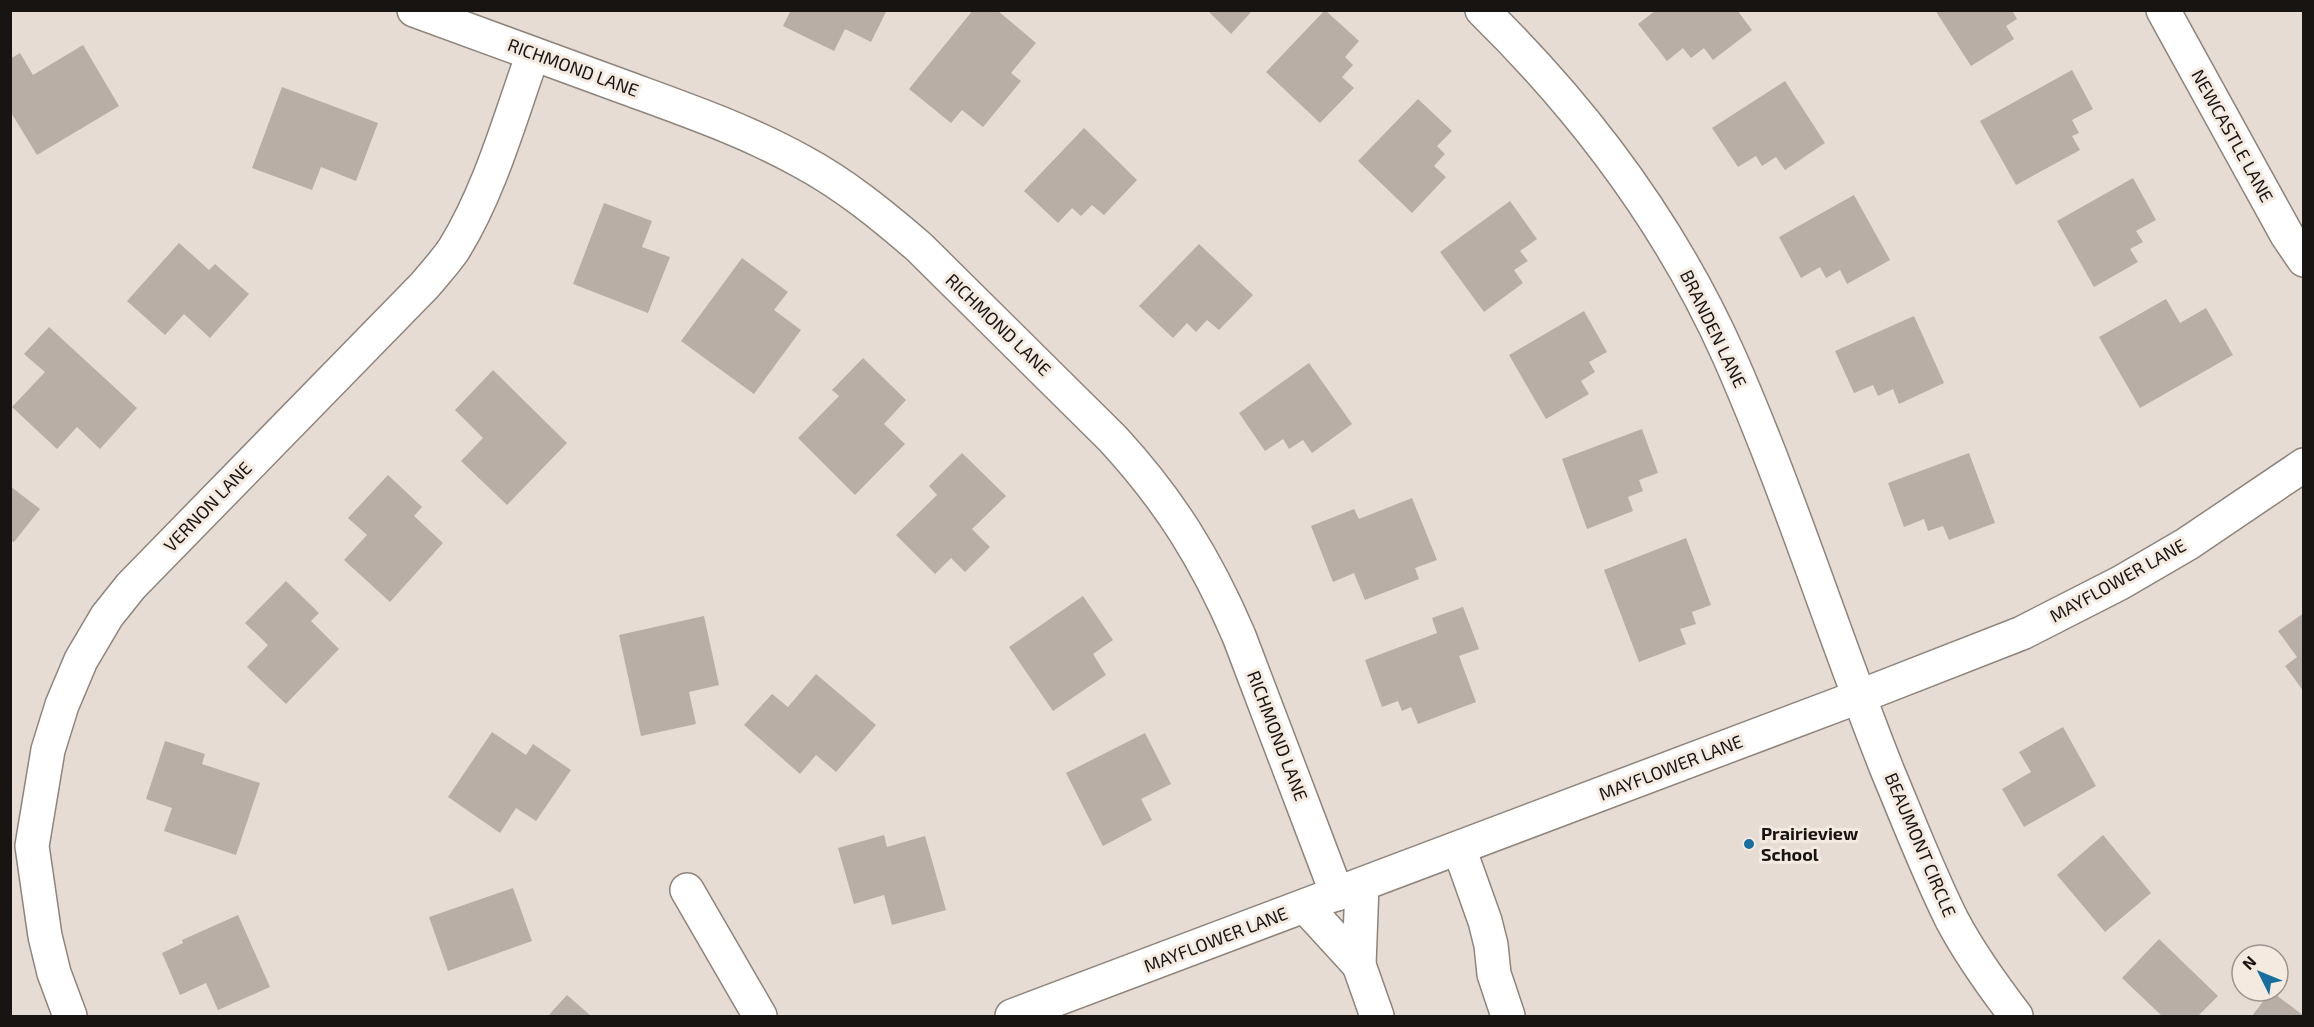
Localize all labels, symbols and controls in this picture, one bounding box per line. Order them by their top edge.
street label: RICHMOND LANE [505,33,642,101]
street label: NEWCASTLE LANE [2187,65,2278,206]
street label: BRANDEN LANE [1676,266,1752,391]
street label: RICHMOND LANE [941,269,1056,380]
street label: VERNON LANE [159,457,256,556]
street label: MAYFLOWER LANE [2046,534,2189,627]
street label: RICHMOND LANE [1243,667,1313,804]
street label: MAYFLOWER LANE [1596,729,1746,805]
street label: BEAUMONT CIRCLE [1881,769,1961,920]
place label: Prairieview School [1761,822,1859,865]
marker: Prairieview School [1742,837,1756,851]
street label: MAYFLOWER LANE [1141,901,1291,977]
north arrow [2230,943,2290,1003]
text: N [2238,952,2260,973]

